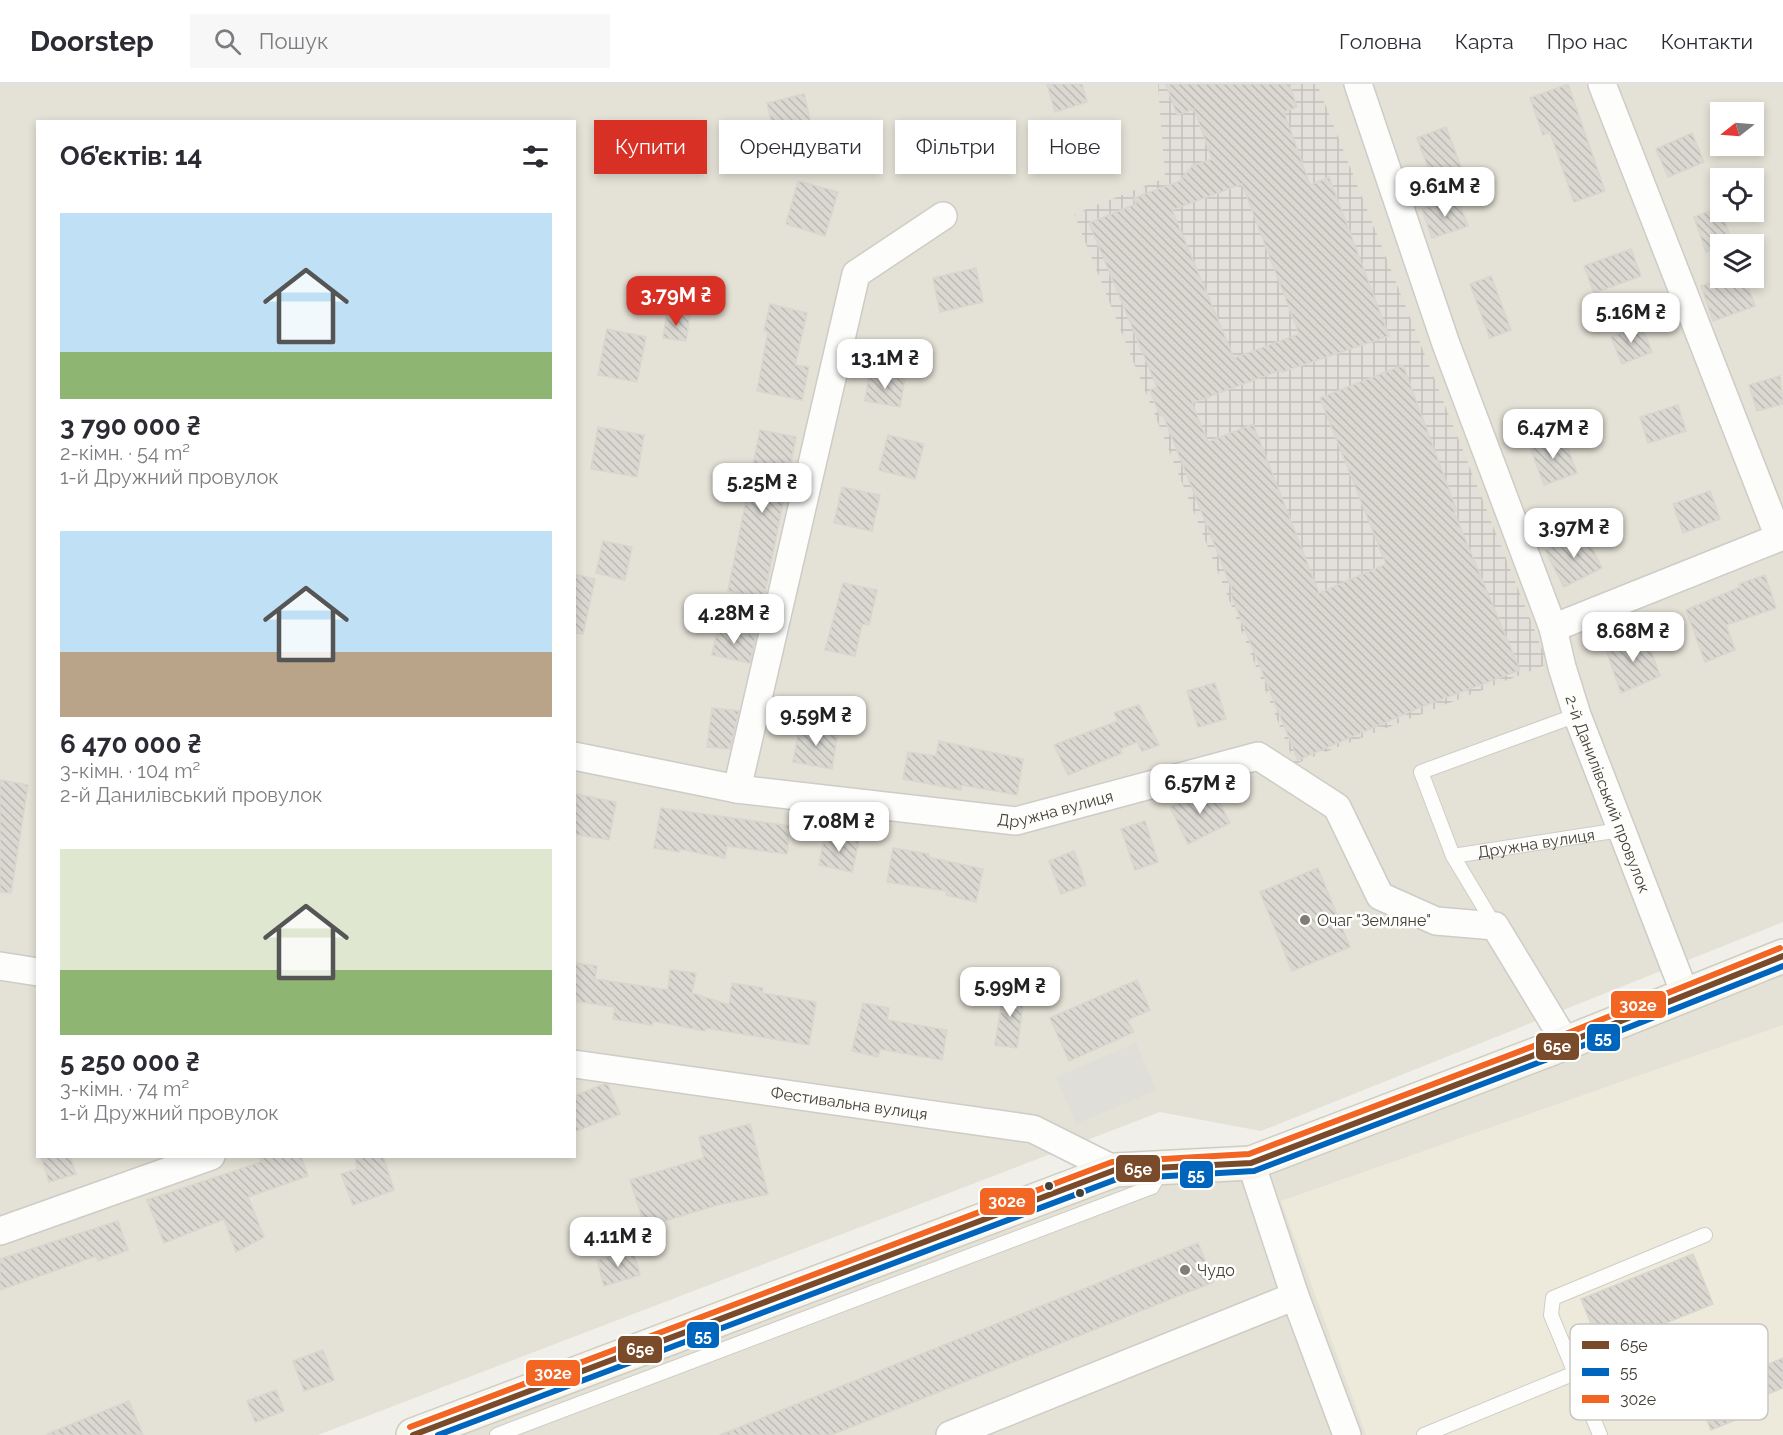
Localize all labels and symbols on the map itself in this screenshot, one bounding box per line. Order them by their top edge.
north arrow [1710,102,1764,156]
pin: 9.61M ₴ [1390,167,1500,218]
pin: 3.79M ₴ [621,276,731,327]
pin: 5.16M ₴ [1576,293,1686,344]
pin: 13.1M ₴ [830,339,940,390]
pin: 6.47M ₴ [1498,409,1608,460]
pin: 5.25M ₴ [707,463,817,514]
pin: 3.97M ₴ [1519,508,1629,559]
pin: 4.28M ₴ [679,594,789,645]
pin: 8.68M ₴ [1578,612,1688,663]
street label: 2-й Данилівський провулок [1562,693,1654,895]
pin: 9.59M ₴ [761,696,871,747]
pin: 6.57M ₴ [1145,764,1255,815]
street label: Дружна вулиця [997,786,1115,831]
pin: 7.08M ₴ [784,802,894,853]
street label: Дружна вулиця [1476,825,1596,862]
place label: Очаг "Земляне" [1317,911,1431,930]
marker: Очаг "Земляне" [1298,913,1312,927]
pin: 5.99M ₴ [955,967,1065,1018]
line badge: 302е [1610,990,1667,1019]
text: 302е [1619,996,1657,1015]
line badge: 55 [1586,1023,1621,1052]
text: 55 [1594,1028,1612,1047]
line badge: 65е [1535,1032,1580,1061]
text: 65е [1543,1037,1571,1056]
street label: Фестивальна вулиця [770,1082,929,1123]
line badge: 65е [1115,1154,1161,1183]
text: 65е [1124,1160,1152,1179]
line badge: 55 [1179,1160,1214,1189]
text: 55 [1187,1165,1205,1184]
unlabelled marker [1043,1180,1055,1192]
line badge: 302е [979,1187,1036,1216]
unlabelled marker [1074,1187,1086,1199]
text: 302е [988,1192,1026,1211]
pin: 4.11M ₴ [563,1217,673,1268]
place label: Чудо [1197,1261,1235,1280]
marker: Чудо [1178,1263,1192,1277]
line badge: 55 [686,1321,720,1349]
legend [1570,1324,1768,1420]
text: 55 [694,1326,712,1345]
line badge: 65е [617,1335,663,1364]
text: 65е [1620,1336,1648,1355]
text: 65е [626,1340,654,1359]
line badge: 302е [525,1359,581,1387]
text: 55 [1620,1363,1638,1382]
text: 302е [534,1364,572,1383]
text: 302е [1620,1390,1656,1409]

